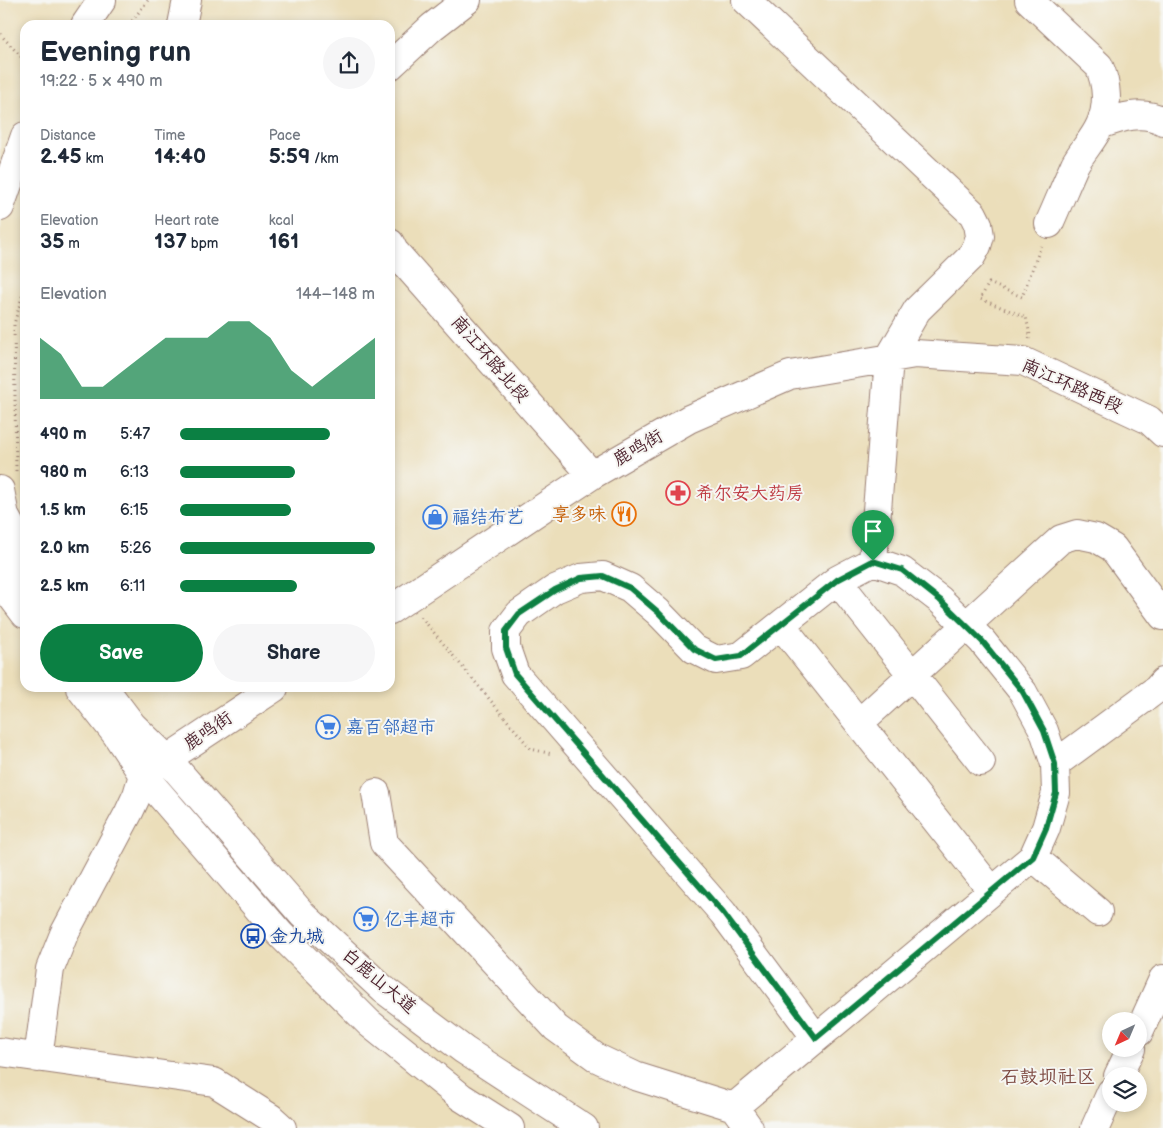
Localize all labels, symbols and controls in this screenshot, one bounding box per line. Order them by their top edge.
text: Evening run [40,36,191,69]
button: share [323,37,375,89]
text: 19:22 · 5 × 490 m [40,72,162,91]
text: Distance [40,127,96,144]
text: Time [154,127,185,144]
text: Pace [269,127,301,144]
text: 2.45 [40,144,82,169]
text: 14:40 [154,144,206,169]
text: 5:59 [269,144,310,169]
text: km [82,150,104,167]
text: /km [310,150,339,167]
text: Elevation [40,212,98,229]
text: Heart rate [154,212,219,229]
text: kcal [269,212,294,229]
text: 35 [40,229,64,254]
text: 137 [154,229,187,254]
text: 161 [269,229,299,254]
text: m [64,235,80,252]
text: bpm [187,235,218,252]
text: Elevation [40,285,107,304]
text: 144–148 m [296,285,375,304]
street label: 南江环路北段 [447,311,533,407]
street label: 南江环路西段 [1018,354,1126,418]
text: 490 m [40,425,87,444]
text: 5:47 [120,425,150,444]
street label: 鹿鸣街 [609,425,667,471]
text: 980 m [40,463,87,482]
text: 6:13 [120,463,149,482]
pharmacy icon: 希尔安大药房 [665,480,691,506]
place label: 希尔安大药房 [696,483,804,504]
text: 1.5 km [40,501,86,520]
text: 6:15 [120,501,148,520]
restaurant icon: 享多味 [611,501,637,527]
shop icon: 福结布艺 [422,504,448,530]
place label: 享多味 [552,504,606,525]
place label: 福结布艺 [452,507,524,528]
pin [852,510,894,561]
icon: arrive [859,517,887,545]
text: 2.0 km [40,539,89,558]
text: 5:26 [120,539,152,558]
text: 2.5 km [40,577,89,596]
text: 6:11 [120,577,145,596]
button: Save [40,624,203,682]
button: Share [213,624,375,682]
street label: 鹿鸣街 [180,707,236,755]
supermarket icon: 嘉百邻超市 [315,714,341,740]
place label: 嘉百邻超市 [346,717,436,738]
supermarket icon: 亿丰超市 [353,906,379,932]
place label: 亿丰超市 [384,909,456,930]
bus stop icon: 金九城 [240,923,266,949]
place label: 金九城 [270,926,324,947]
street label: 白鹿山大道 [338,944,420,1018]
north arrow [1102,1012,1148,1058]
map controls [1102,1012,1147,1112]
district label: 石鼓坝社区 [1000,1066,1096,1089]
button: layers [1102,1067,1147,1112]

